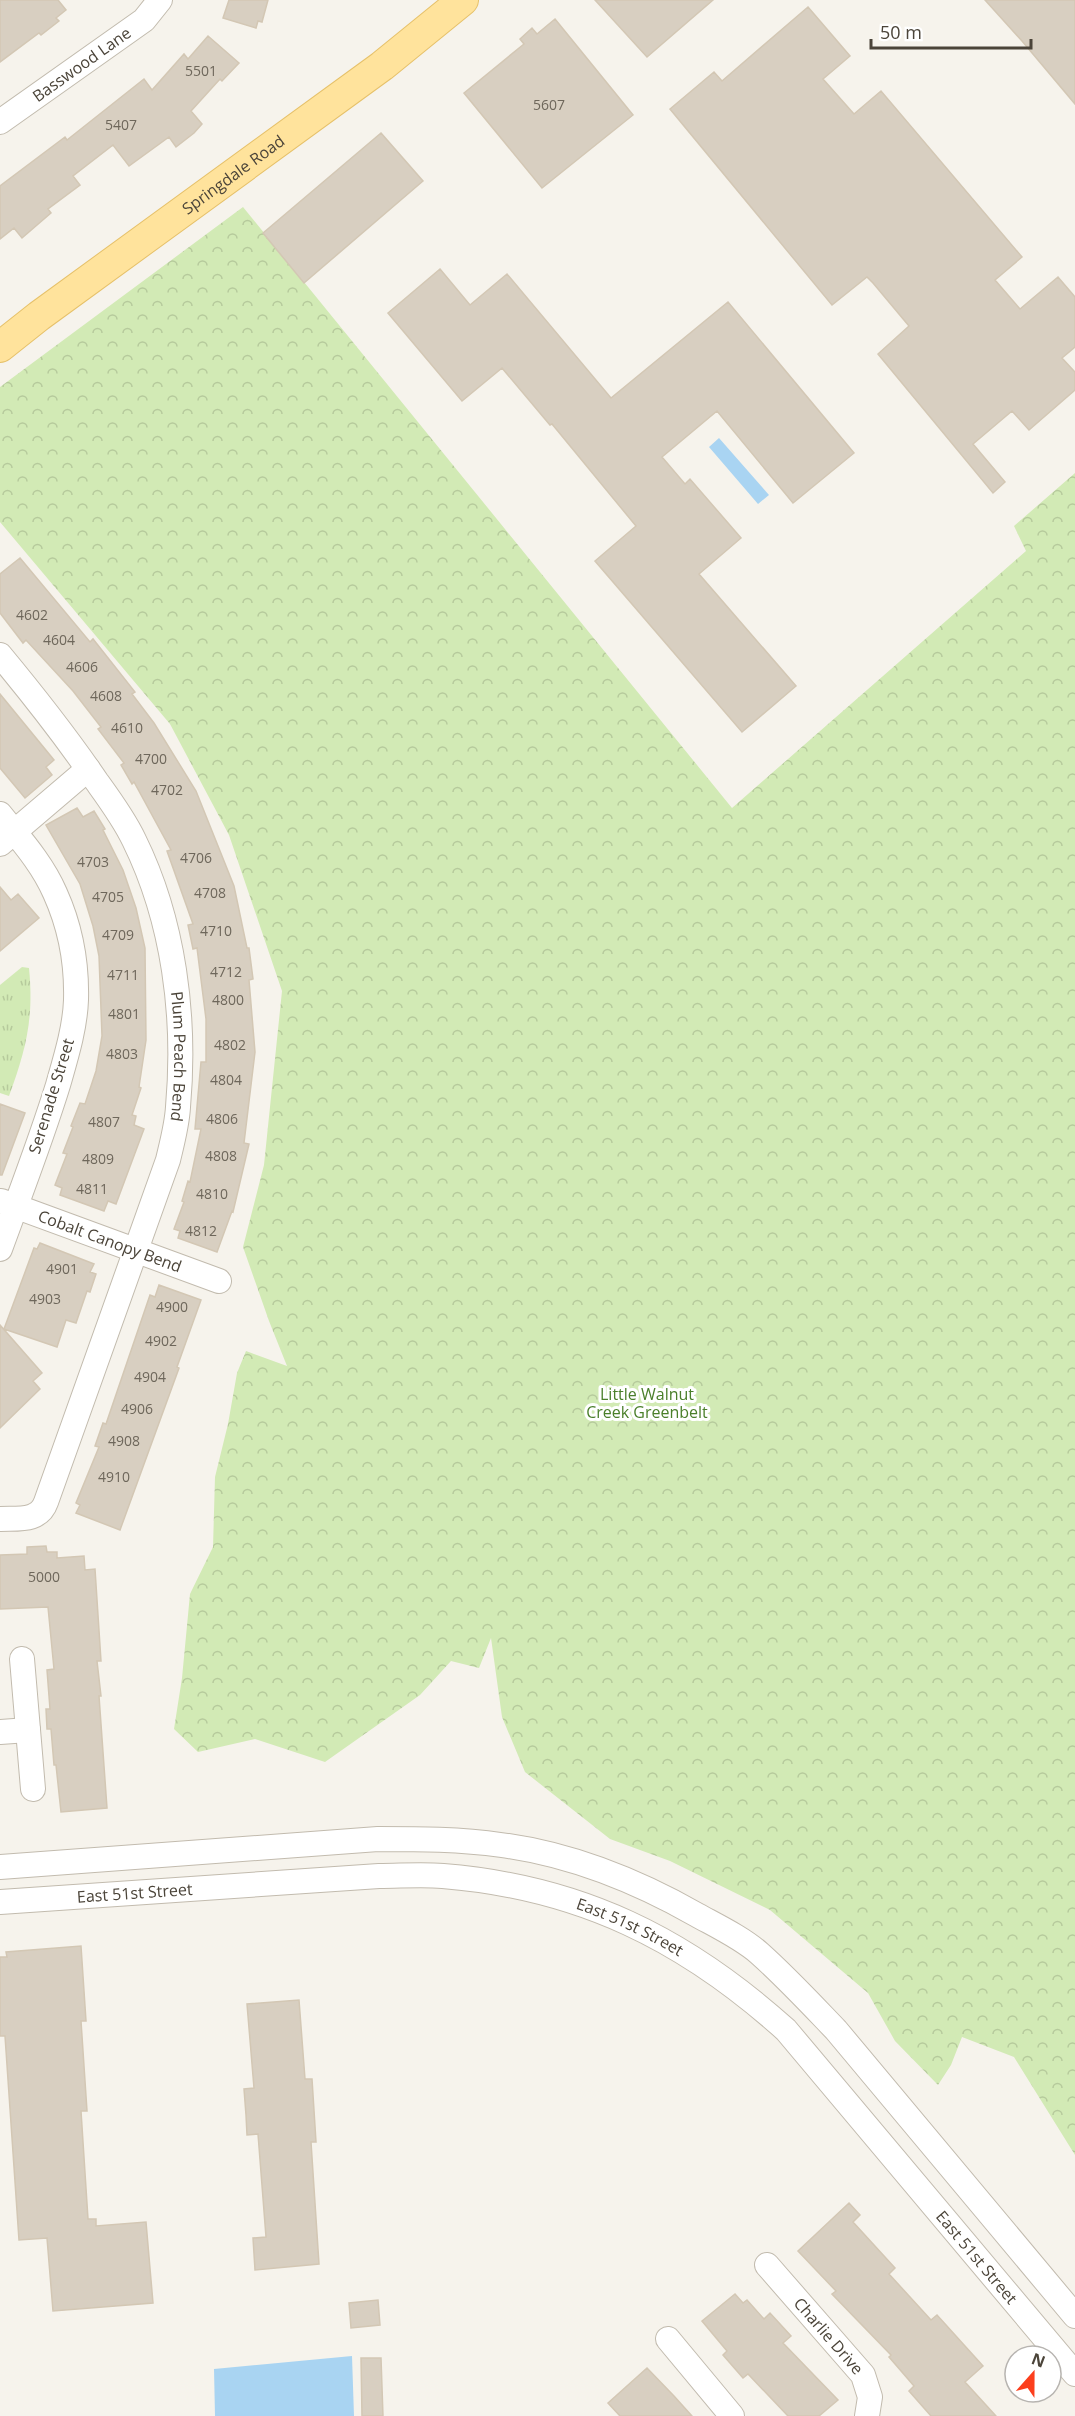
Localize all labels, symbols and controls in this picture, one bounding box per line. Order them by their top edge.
scale bar [871,12,1032,50]
text: 50 m [880,20,922,44]
street label: Basswood Lane [28,22,135,107]
house number: 5501 [185,61,217,80]
house number: 5607 [533,95,565,114]
house number: 5407 [105,115,137,134]
street label: Springdale Road [177,130,289,219]
house number: 4602 [16,605,48,624]
house number: 4604 [43,630,75,649]
house number: 4606 [66,657,98,676]
house number: 4608 [90,686,122,705]
house number: 4610 [111,718,143,737]
house number: 4700 [135,749,167,768]
house number: 4702 [151,780,183,799]
house number: 4706 [180,848,212,867]
house number: 4703 [77,852,109,871]
house number: 4708 [194,883,226,902]
house number: 4705 [92,887,124,906]
house number: 4710 [200,921,232,940]
house number: 4709 [102,925,134,944]
house number: 4712 [210,962,242,981]
house number: 4711 [107,965,139,984]
street label: Plum Peach Bend [166,990,191,1123]
house number: 4800 [212,990,244,1009]
house number: 4801 [108,1004,140,1023]
street label: Serenade Street [23,1035,79,1156]
house number: 4802 [214,1035,246,1054]
house number: 4803 [106,1044,138,1063]
house number: 4804 [210,1070,242,1089]
house number: 4806 [206,1109,238,1128]
house number: 4807 [88,1112,120,1131]
house number: 4808 [205,1146,237,1165]
house number: 4809 [82,1149,114,1168]
house number: 4811 [76,1179,108,1198]
house number: 4810 [196,1184,228,1203]
street label: Cobalt Canopy Bend [35,1205,185,1277]
house number: 4812 [185,1221,217,1240]
house number: 4901 [46,1259,78,1278]
house number: 4903 [29,1289,61,1308]
house number: 4900 [156,1297,188,1316]
house number: 4902 [145,1331,177,1350]
house number: 4904 [134,1367,166,1386]
park label: Little Walnut Creek Greenbelt [586,1383,708,1423]
house number: 4906 [121,1399,153,1418]
house number: 4908 [108,1431,140,1450]
house number: 4910 [98,1467,130,1486]
house number: 5000 [28,1567,60,1586]
street label: East 51st Street [76,1878,193,1908]
street label: East 51st Street [574,1892,688,1961]
street label: East 51st Street [931,2206,1023,2309]
street label: Charlie Drive [789,2293,869,2379]
north arrow [1003,2344,1063,2404]
text: N [1028,2347,1048,2373]

